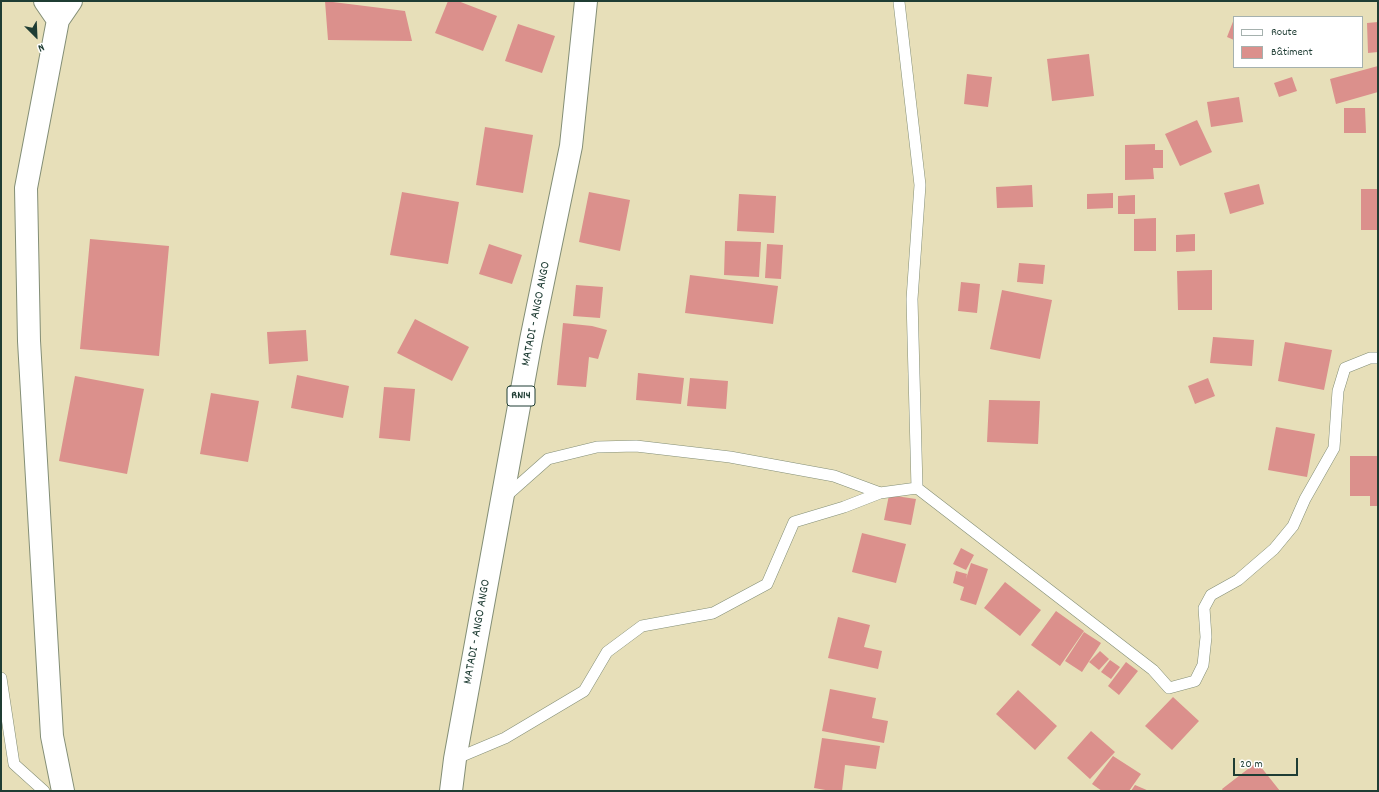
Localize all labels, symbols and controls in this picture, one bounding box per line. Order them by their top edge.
north arrow [16,16,56,56]
legend [1233,16,1363,68]
text: Route [1271,24,1297,41]
text: N [35,39,47,55]
text: Bâtiment [1271,44,1313,61]
street label: MATADI - ANGO ANGO [519,260,555,368]
road number: RN14 [507,386,535,406]
street label: MATADI - ANGO ANGO [461,578,495,686]
scale bar [1235,750,1300,776]
text: 20 m [1240,756,1263,773]

